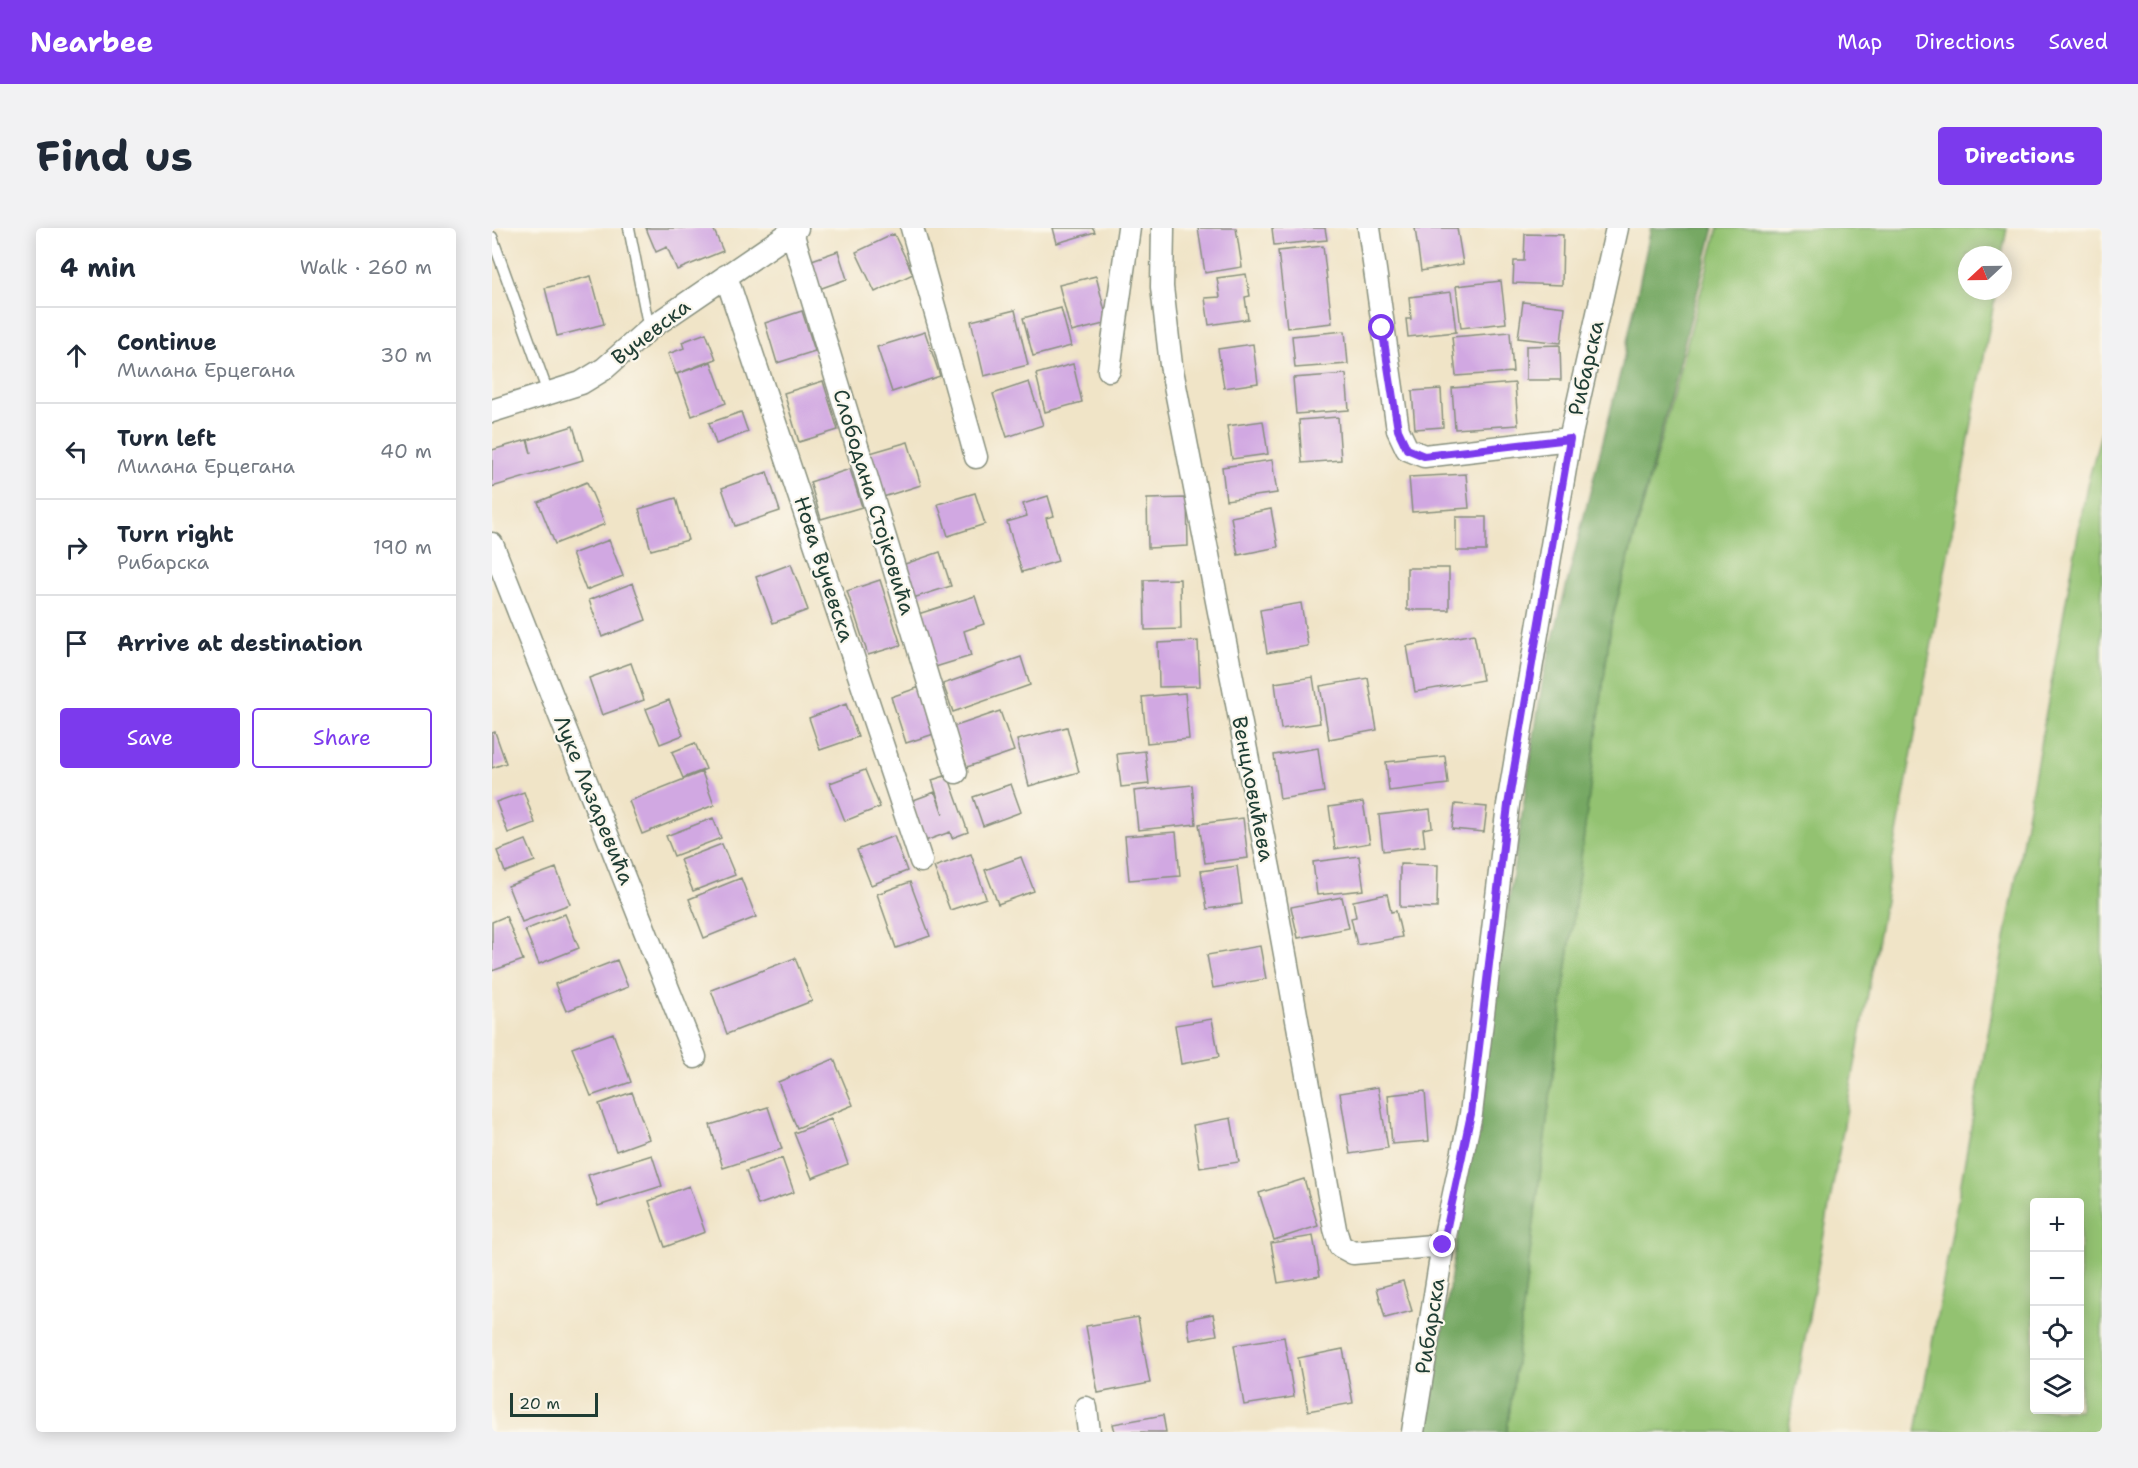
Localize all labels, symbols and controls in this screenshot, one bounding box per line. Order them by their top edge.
text: Nearbee [30,23,153,61]
text: Map [1837,28,1882,56]
text: Directions [1915,28,2015,56]
text: Saved [2048,28,2108,56]
button: Directions [1938,127,2102,185]
text: Find us [36,128,193,184]
north arrow [1958,246,2012,300]
text: 4 min [60,250,136,285]
text: Walk · 260 m [300,254,432,280]
street label: Вучевска [606,292,696,372]
route start [1368,314,1394,340]
street label: Рибарска [1561,318,1611,418]
text: Continue [117,328,217,357]
icon: ahead [60,339,93,372]
text: 30 m [380,342,432,368]
text: Милана Ерцегана [117,357,295,383]
street label: Слободана Стојковића [826,386,922,618]
text: Turn left [117,424,216,453]
icon: left [60,435,93,468]
text: 40 m [380,438,432,464]
text: Милана Ерцегана [117,453,295,479]
street label: Нова Вучевска [787,493,861,645]
text: Turn right [117,520,234,549]
icon: right [60,531,93,564]
text: 190 m [373,534,432,560]
text: Рибарска [117,549,209,575]
icon: arrive [60,627,93,660]
text: Arrive at destination [117,629,363,658]
button: Save [60,708,240,768]
button: Share [252,708,432,768]
street label: Луке Лазаревића [547,711,641,889]
street label: Венцловићева [1225,714,1281,864]
map controls [2030,1198,2084,1414]
button: + [2030,1198,2084,1252]
route end [1429,1231,1455,1257]
button: − [2030,1252,2084,1306]
street label: Рибарска [1409,1276,1451,1376]
button: locate [2030,1306,2084,1360]
button: layers [2030,1360,2084,1414]
scale bar [510,1390,598,1418]
text: 20 m [519,1393,560,1414]

